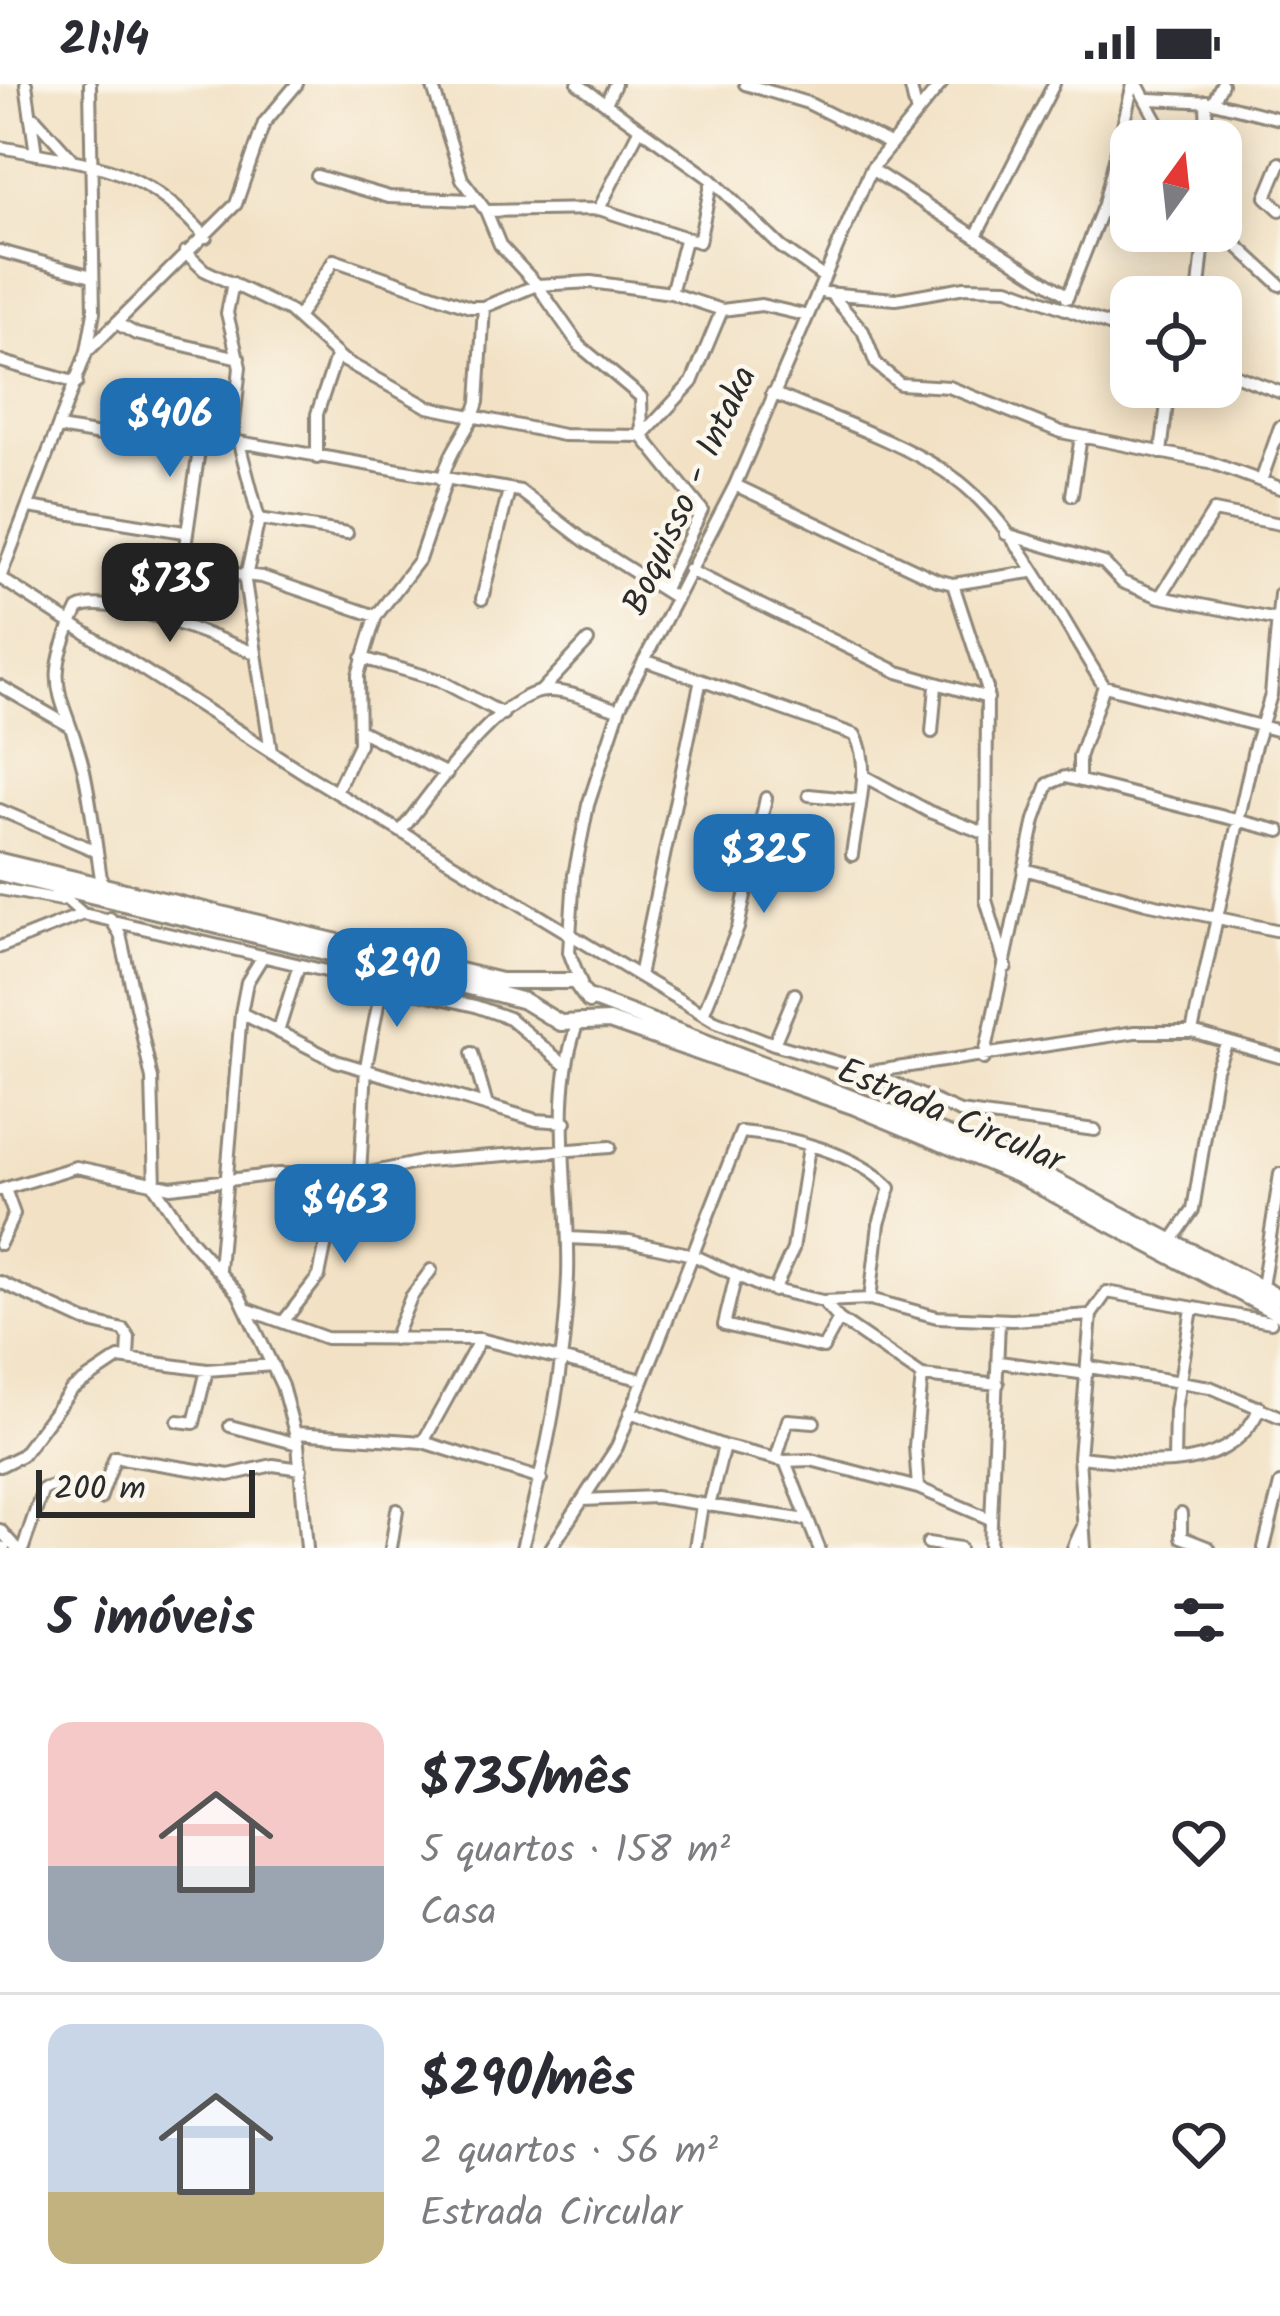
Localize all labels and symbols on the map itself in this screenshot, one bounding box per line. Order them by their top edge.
north arrow [1110,120,1242,252]
street label: Boquisso - Intaka [608,357,774,625]
pin: $406 [99,378,241,480]
pin: $735 [99,543,241,645]
pin: $325 [693,814,835,916]
pin: $290 [326,928,468,1030]
street label: Estrada Circular [828,1044,1074,1191]
pin: $463 [274,1164,416,1266]
scale bar [36,1464,255,1517]

